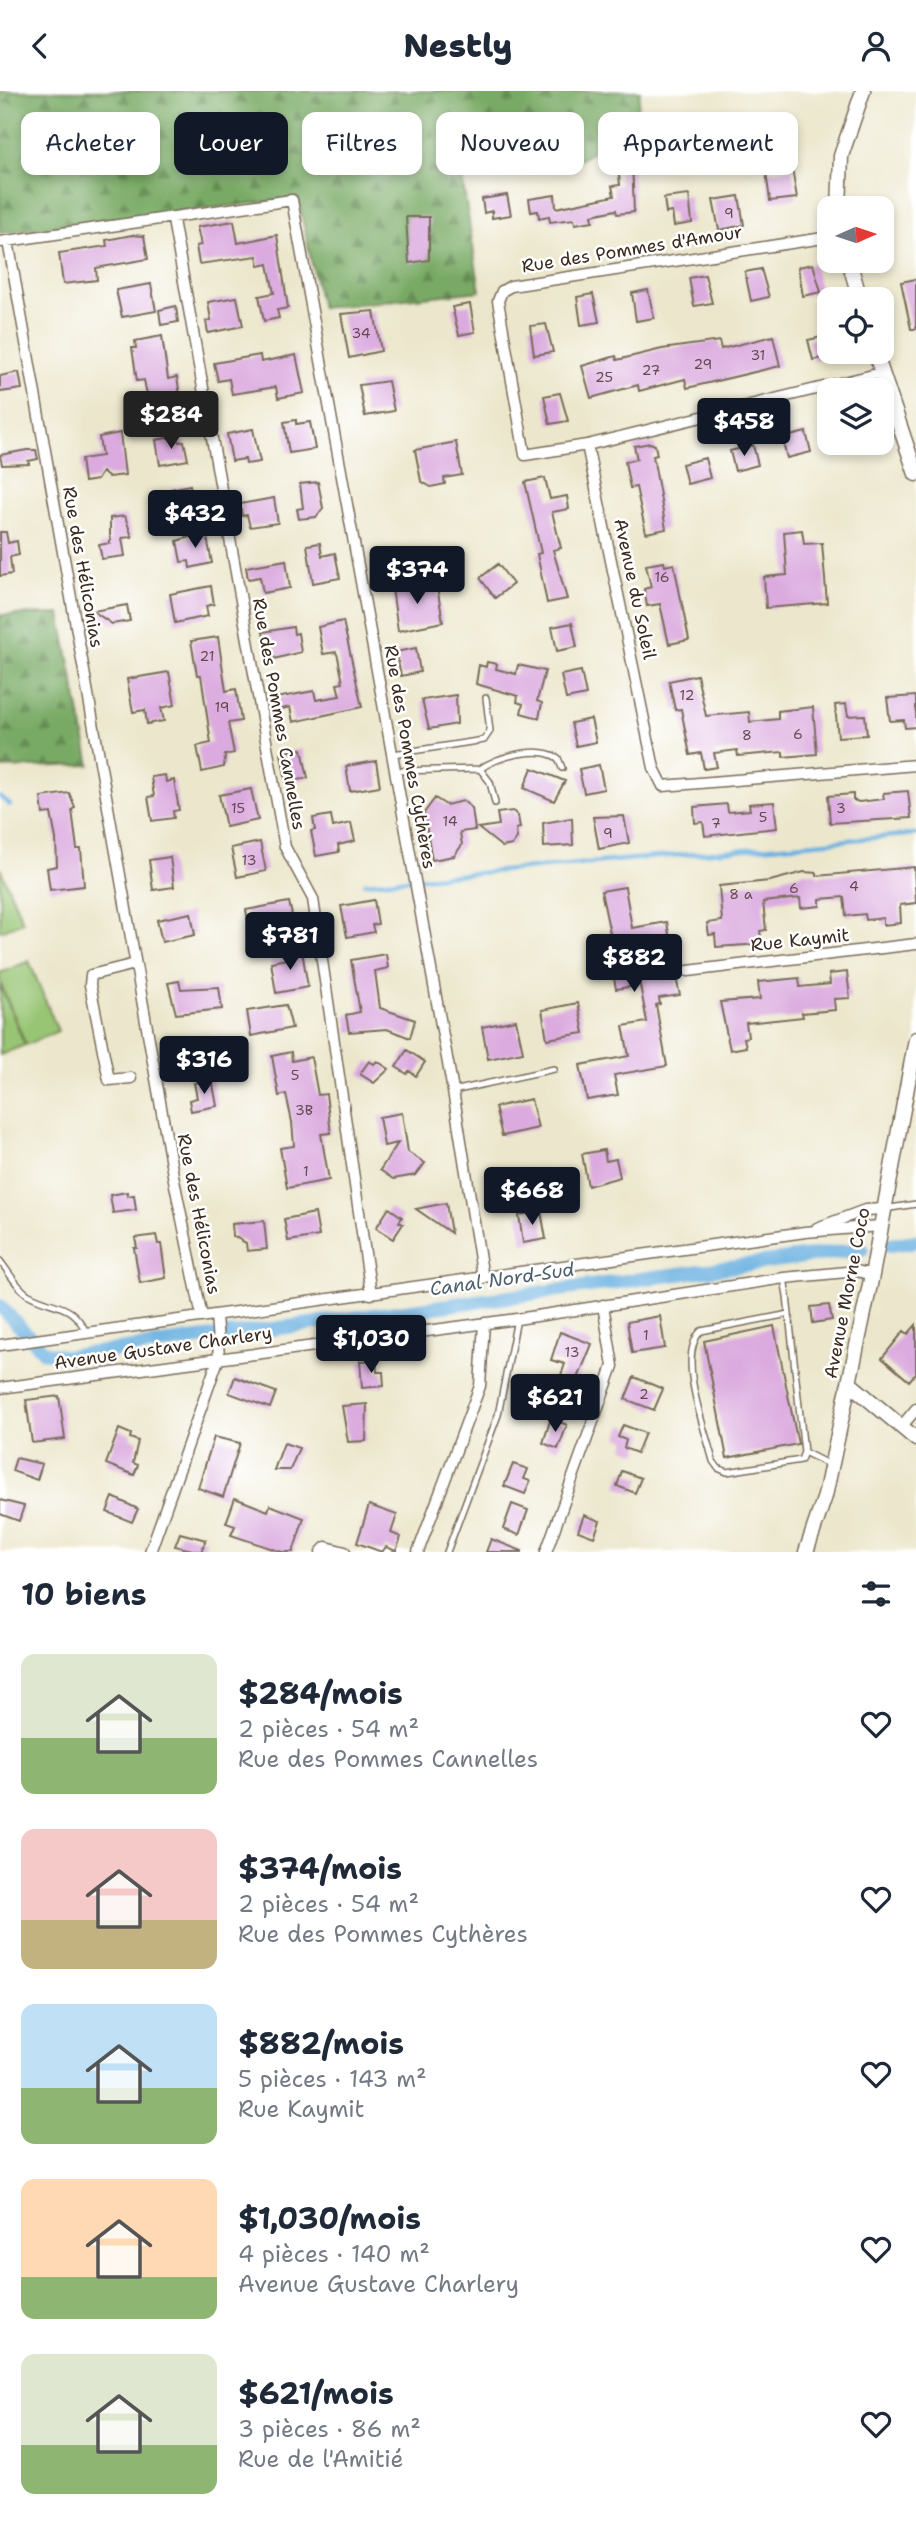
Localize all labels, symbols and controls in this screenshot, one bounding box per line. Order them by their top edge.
text: Nestly [403,24,513,67]
icon: back [21,27,59,65]
icon: person [857,27,895,65]
chip: Acheter [21,112,160,175]
chip: Louer [174,112,288,175]
chip: Filtres [302,112,422,175]
chip: Nouveau [436,112,584,175]
chip: Appartement [598,112,798,175]
north arrow [817,196,894,273]
map controls [817,196,894,455]
house number: 9 [724,204,734,222]
street label: Rue des Pommes d'Amour [520,220,744,278]
button: locate [817,287,894,364]
house number: 34 [351,324,371,342]
house number: 31 [751,346,765,364]
house number: 29 [694,355,712,373]
house number: 27 [642,361,660,379]
house number: 25 [595,368,613,386]
button: layers [817,378,894,455]
pin: $284 [130,391,212,451]
text: $284 [139,399,203,429]
pin: $458 [703,399,785,458]
text: $458 [713,406,775,436]
street label: Rue des Héliconias [57,484,109,650]
pin: $432 [154,491,236,550]
text: $432 [164,498,226,528]
street label: Avenue du Soleil [608,516,662,662]
pin: $374 [376,547,458,606]
text: $374 [386,554,448,584]
house number: 16 [654,568,670,586]
street label: Rue des Pommes Cannelles [247,596,311,832]
street label: Rue des Pommes Cythères [378,643,442,871]
house number: 21 [200,647,214,665]
house number: 12 [680,686,694,704]
house number: 19 [214,698,230,716]
house number: 6 [793,725,803,743]
house number: 8 [742,726,752,744]
house number: 15 [231,799,245,817]
house number: 3 [836,799,846,817]
house number: 5 [759,808,767,826]
house number: 14 [442,812,458,830]
house number: 7 [711,814,721,832]
house number: 9 [603,824,613,842]
house number: 13 [242,851,256,869]
house number: 4 [849,877,859,895]
house number: 6 [789,879,799,897]
house number: 8 a [729,885,753,903]
pin: $781 [249,913,331,972]
text: $781 [261,920,319,950]
street label: Rue Kaymit [749,923,851,957]
pin: $882 [593,935,675,994]
text: $882 [602,942,666,972]
pin: $316 [163,1037,245,1096]
text: $316 [176,1044,232,1074]
house number: 5 [291,1066,299,1084]
house number: 3B [295,1101,313,1119]
street label: Rue des Héliconias [172,1132,226,1296]
house number: 1 [303,1162,309,1180]
pin: $668 [491,1167,573,1227]
text: $668 [500,1175,564,1205]
street label: Avenue Morne Coco [819,1205,875,1381]
water label: Canal Nord-Sud [428,1256,576,1302]
pin: $1,030 [314,1315,428,1375]
street label: Avenue Gustave Charlery [52,1321,274,1375]
text: $1,030 [332,1323,410,1353]
house number: 1 [643,1326,649,1344]
house number: 13 [565,1343,579,1361]
pin: $621 [514,1375,596,1434]
text: $621 [527,1382,583,1412]
house number: 2 [639,1385,649,1403]
text: 10 biens [21,1574,147,1615]
icon: filters [857,1575,895,1613]
text: $284/mois [238,1673,403,1714]
icon: home [77,1682,161,1766]
icon: heart [857,1705,895,1743]
text: 2 pièces · 54 m² [238,1714,419,1744]
text: Rue des Pommes Cannelles [238,1744,538,1774]
text: $374/mois [238,1848,402,1889]
icon: home [77,1857,161,1941]
icon: heart [857,1880,895,1918]
text: 2 pièces · 54 m² [238,1889,419,1919]
text: Rue des Pommes Cythères [238,1919,528,1949]
text: $882/mois [238,2023,404,2064]
icon: home [77,2032,161,2116]
icon: heart [857,2055,895,2093]
text: 5 pièces · 143 m² [238,2064,427,2094]
text: Rue Kaymit [238,2094,365,2124]
text: $1,030/mois [238,2198,421,2239]
icon: home [77,2207,161,2291]
icon: heart [857,2230,895,2268]
text: 4 pièces · 140 m² [238,2239,430,2269]
text: Avenue Gustave Charlery [238,2269,519,2299]
text: $621/mois [238,2373,394,2414]
icon: home [77,2382,161,2466]
icon: heart [857,2405,895,2443]
text: 3 pièces · 86 m² [238,2414,421,2444]
text: Rue de l'Amitié [238,2444,403,2474]

